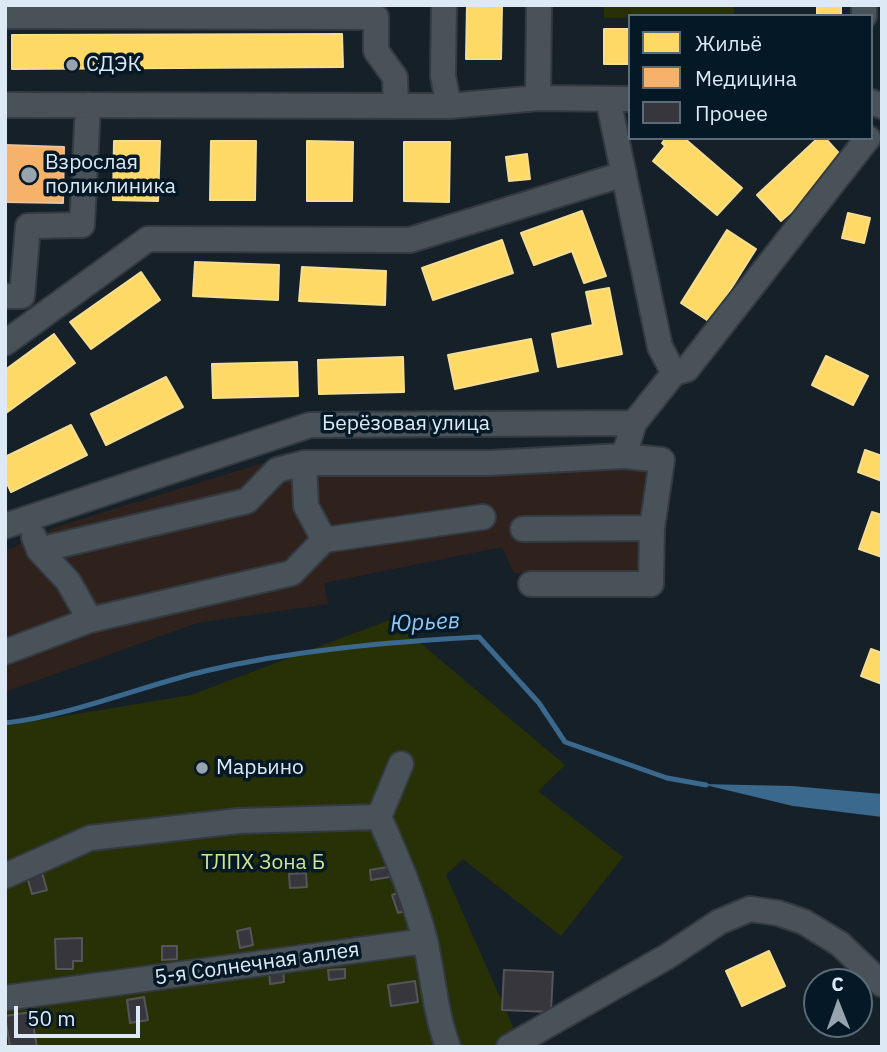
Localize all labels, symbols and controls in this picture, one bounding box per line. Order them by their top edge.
legend [628,14,873,140]
text: Жильё [695,29,762,57]
place label: СДЭК [86,52,141,78]
marker: СДЭК [64,57,80,73]
text: Медицина [695,64,797,92]
text: Прочее [695,99,768,127]
place label: Взрослая поликлиника [45,150,176,200]
marker: Взрослая поликлиника [19,165,39,185]
street label: Берёзовая улица [322,411,490,437]
water label: Юрьев [389,607,461,639]
place label: Марьино [216,755,304,781]
marker: Марьино [194,760,210,776]
park label: ТЛПХ Зона Б [201,850,325,876]
street label: 5-я Солнечная аллея [153,937,361,991]
north arrow [803,968,873,1038]
text: С [831,972,844,996]
scale bar [18,992,144,1036]
text: 50 m [27,1004,76,1032]

